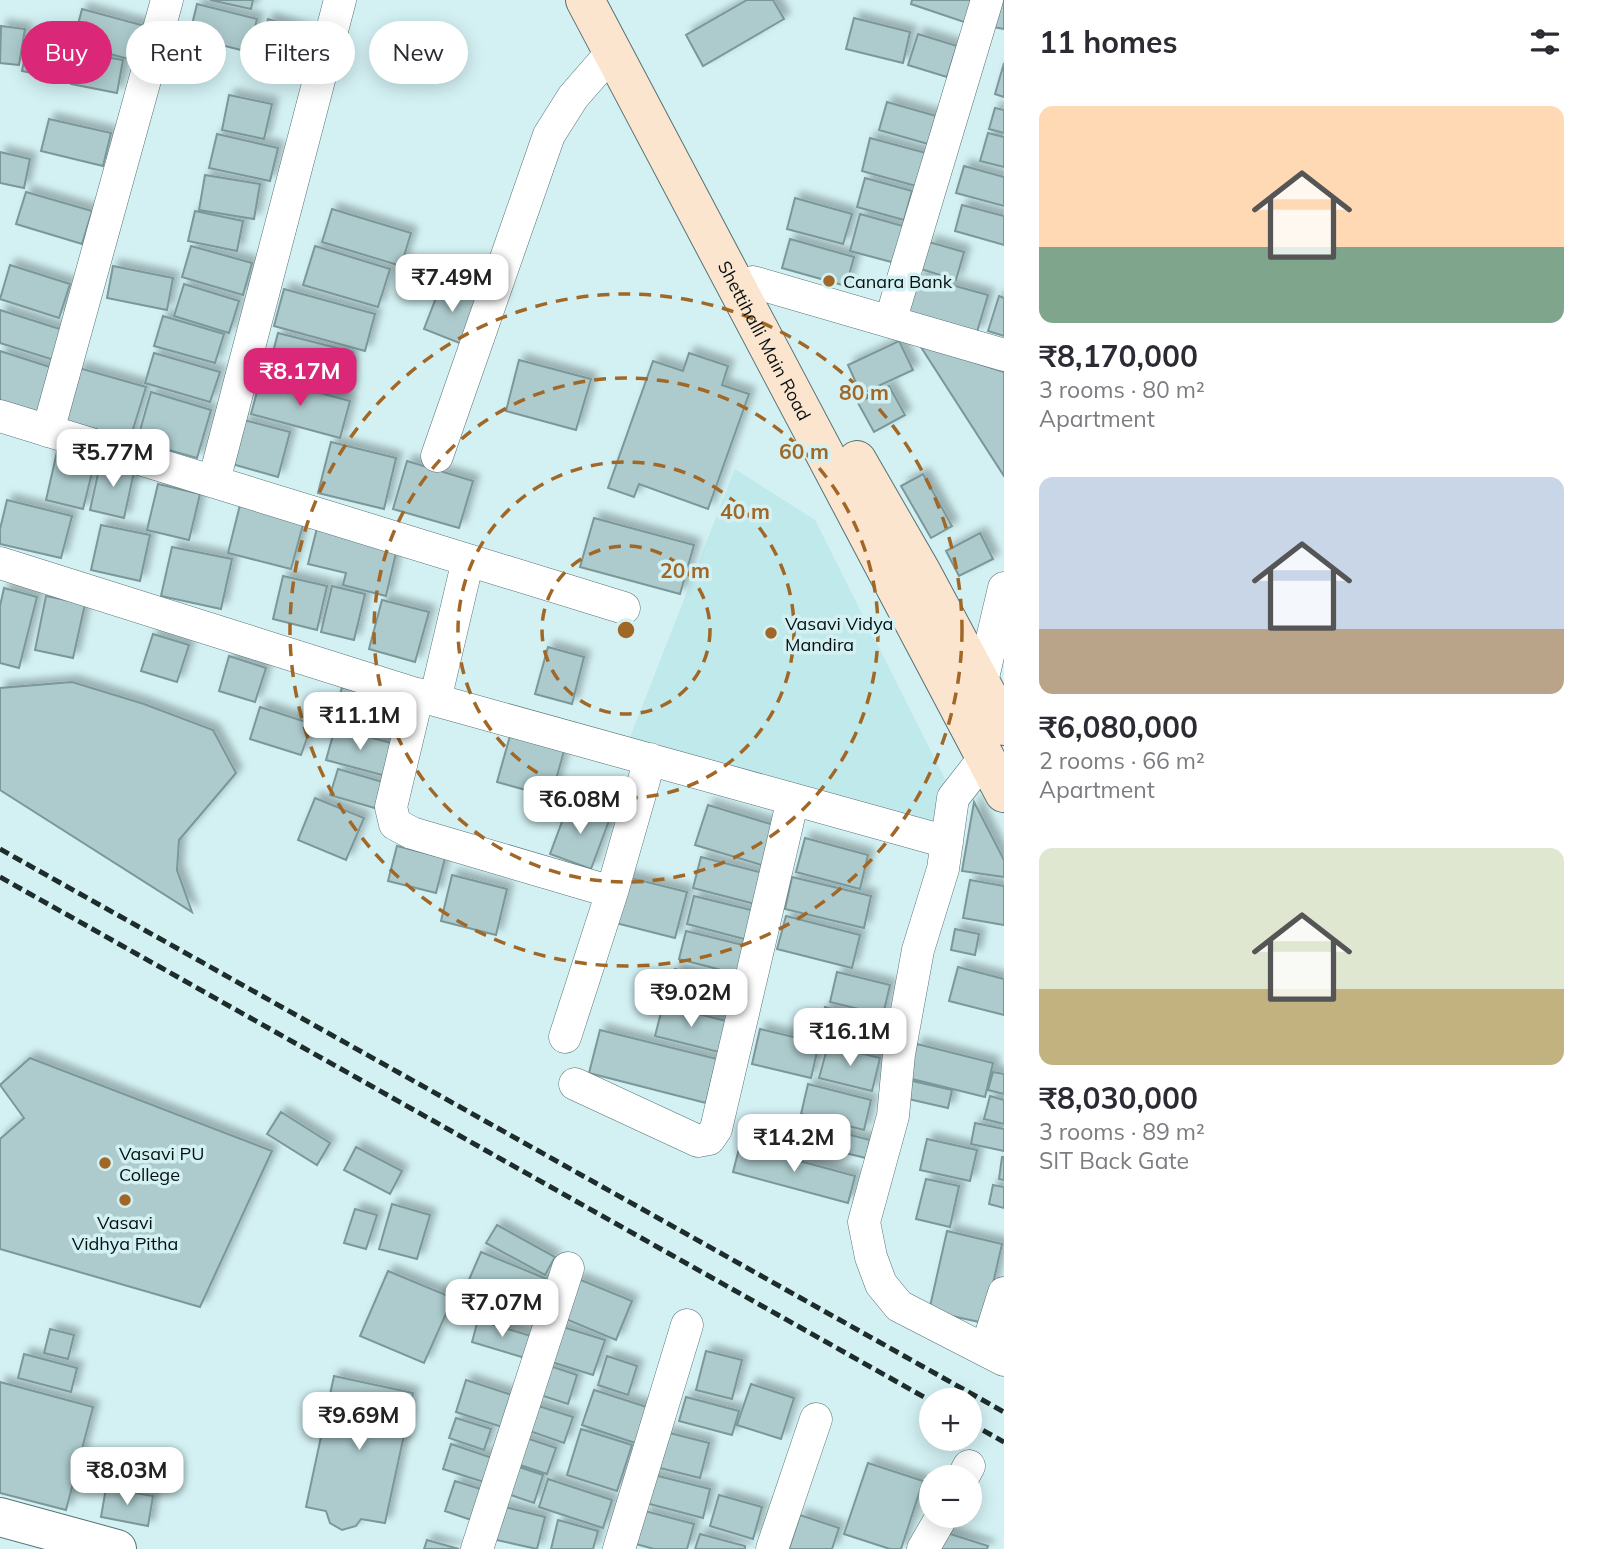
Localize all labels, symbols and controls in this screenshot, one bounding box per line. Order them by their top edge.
chip: Buy [21,21,112,84]
chip: Rent [126,21,226,84]
chip: Filters [240,21,355,84]
chip: New [369,21,468,84]
text: 11 homes [1039,23,1178,61]
icon: filters [1526,23,1564,61]
icon: home [1239,152,1365,278]
pin: ₹7.49M [395,254,509,314]
street label: Shettihalli Main Road [713,257,816,424]
text: ₹7.49M [412,262,492,291]
place label: Canara Bank [843,270,953,293]
marker: Canara Bank [821,273,837,289]
text: ₹8,170,000 [1039,337,1198,375]
pin: ₹8.17M [243,348,357,408]
text: ₹8.17M [260,356,340,385]
text: 3 rooms · 80 m² [1039,375,1205,404]
text: 80 m [839,379,889,405]
text: Apartment [1039,404,1155,433]
pin: ₹5.77M [56,430,170,489]
text: ₹5.77M [73,437,153,466]
text: 60 m [779,438,829,464]
text: 40 m [720,498,770,524]
icon: home [1239,523,1365,649]
text: 20 m [660,557,710,583]
place label: Vasavi Vidya Mandira [785,612,893,656]
centre of rings [614,618,638,642]
marker: Vasavi Vidya Mandira [763,625,779,641]
pin: ₹11.1M [303,692,417,752]
text: ₹11.1M [320,700,400,729]
text: ₹6,080,000 [1039,708,1198,746]
text: 2 rooms · 66 m² [1039,746,1205,775]
text: Apartment [1039,775,1155,804]
pin: ₹6.08M [523,776,637,836]
text: ₹6.08M [540,784,620,813]
icon: home [1239,894,1365,1020]
pin: ₹9.02M [634,970,748,1029]
text: ₹9.02M [651,977,731,1006]
pin: ₹16.1M [793,1009,907,1068]
text: ₹16.1M [810,1016,890,1045]
text: ₹8,030,000 [1039,1079,1198,1117]
pin: ₹14.2M [737,1114,851,1174]
text: 3 rooms · 89 m² [1039,1117,1205,1146]
text: ₹14.2M [754,1122,834,1151]
place label: Vasavi PU College [119,1142,204,1186]
text: SIT Back Gate [1039,1146,1189,1175]
marker: Vasavi PU College [97,1155,113,1171]
marker: Vasavi Vidhya Pitha [117,1192,133,1208]
place label: Vasavi Vidhya Pitha [72,1211,178,1255]
pin: ₹7.07M [445,1280,559,1339]
text: ₹7.07M [462,1287,542,1316]
map controls [919,1388,982,1528]
button: + [919,1388,982,1451]
pin: ₹9.69M [302,1392,416,1452]
text: ₹9.69M [319,1400,399,1429]
pin: ₹8.03M [70,1448,184,1507]
text: ₹8.03M [87,1455,167,1484]
button: − [919,1465,982,1528]

